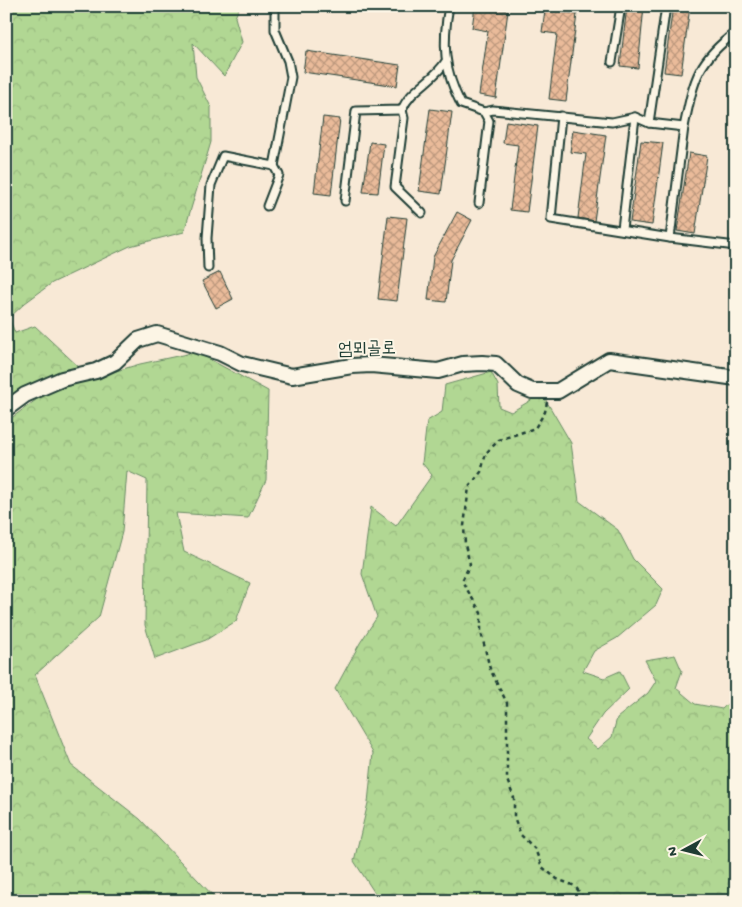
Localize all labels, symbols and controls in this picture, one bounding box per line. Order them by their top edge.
street label: 엄뫼골로 [338,339,396,361]
north arrow [660,824,710,874]
text: N [665,846,683,857]

